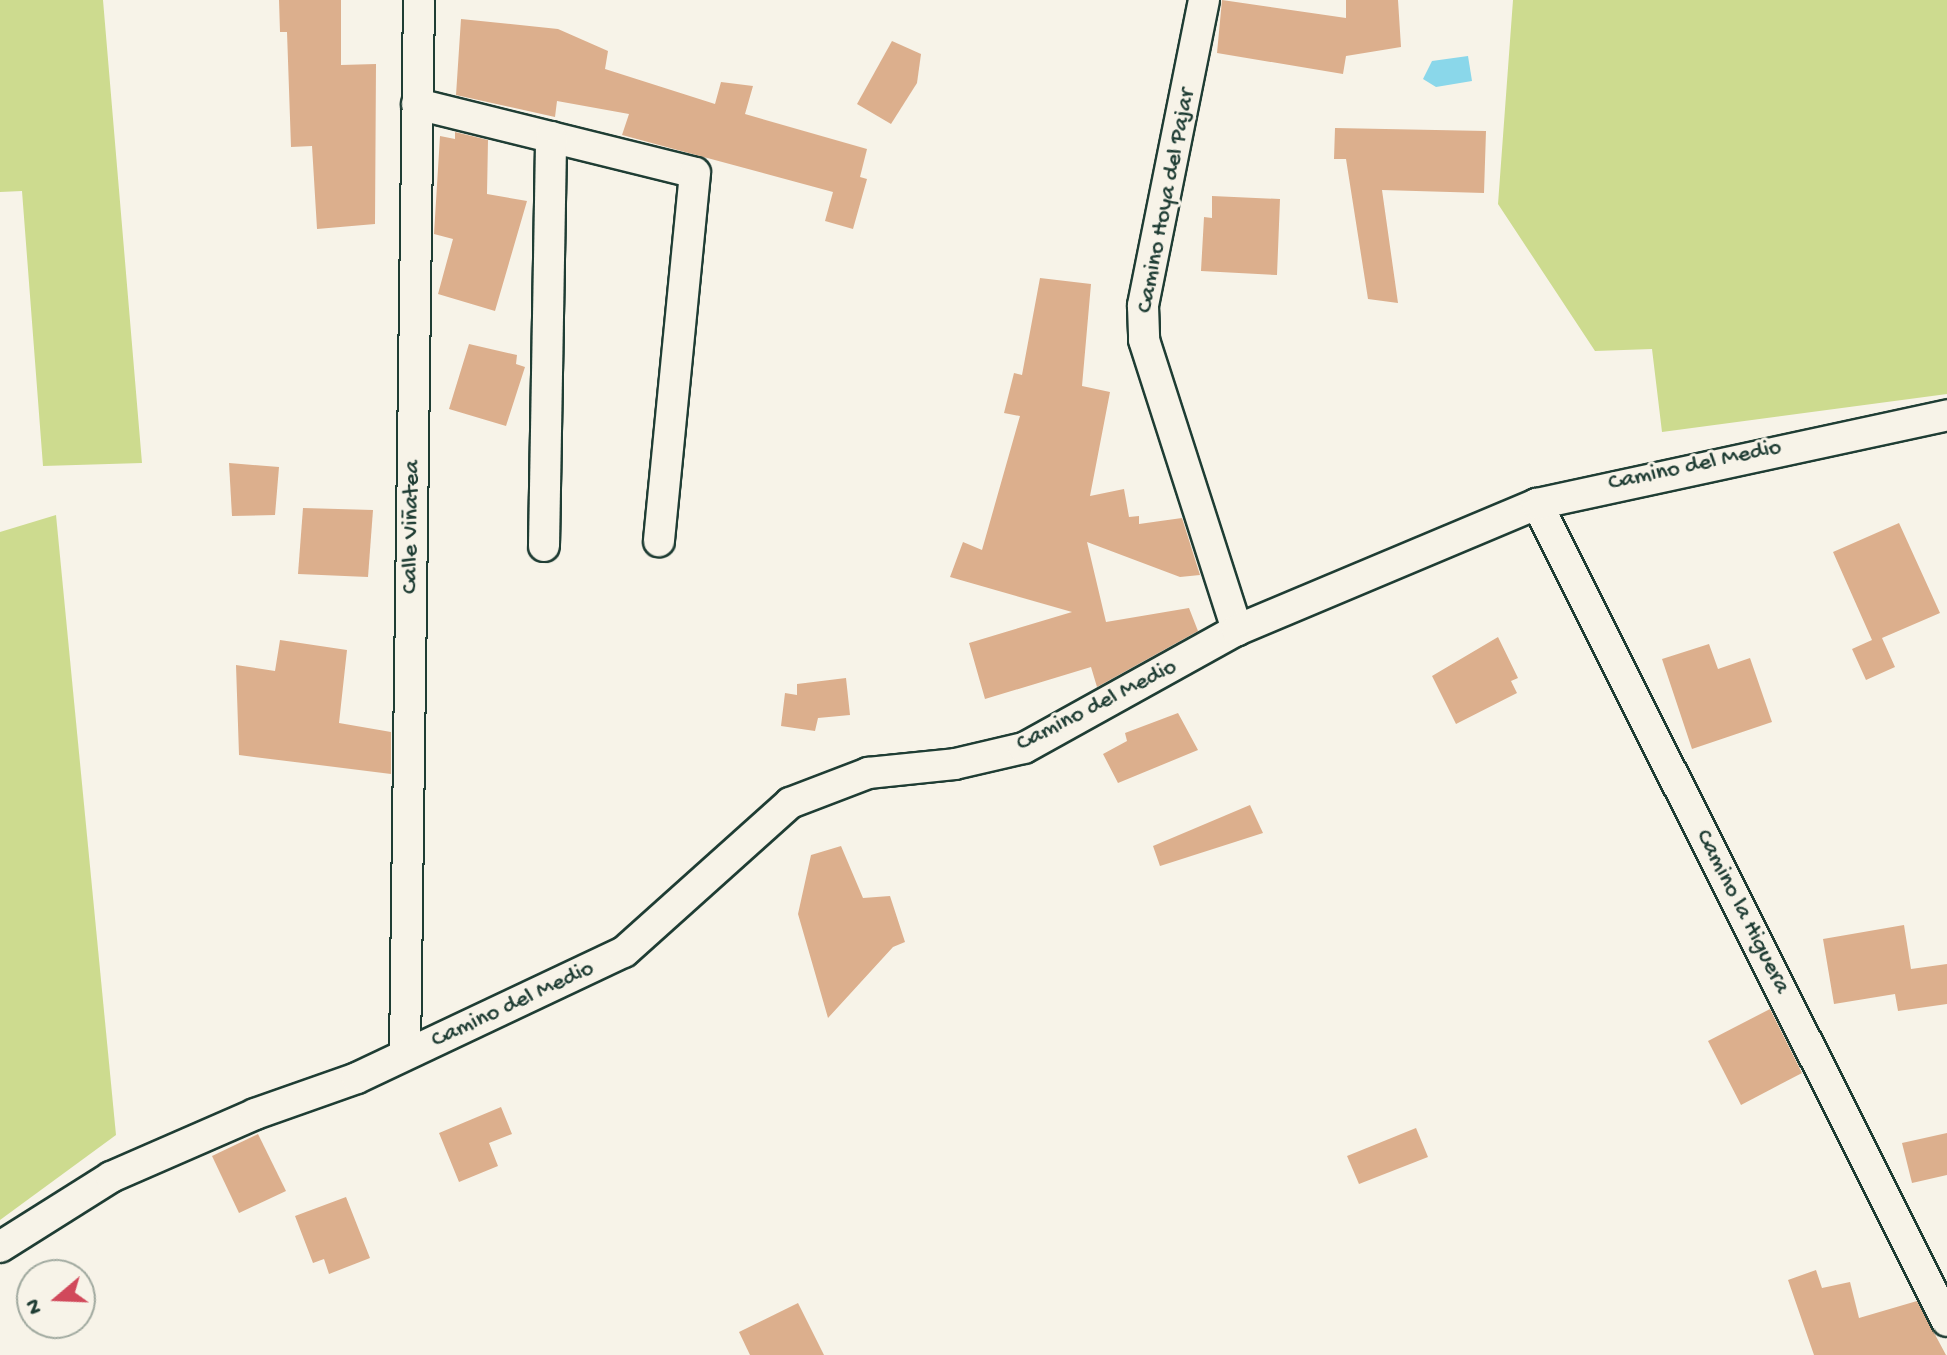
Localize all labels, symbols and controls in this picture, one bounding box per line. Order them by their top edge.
street label: Camino Hoya del Pajar [1131,86,1203,316]
street label: Camino del Medio [1606,434,1784,498]
street label: Calle Viñatea [396,460,428,594]
street label: Camino del Medio [1012,653,1182,759]
street label: Camino la Higuera [1688,825,1796,999]
street label: Camino del Medio [427,955,599,1055]
north arrow [16,1259,96,1339]
text: N [21,1295,50,1317]

